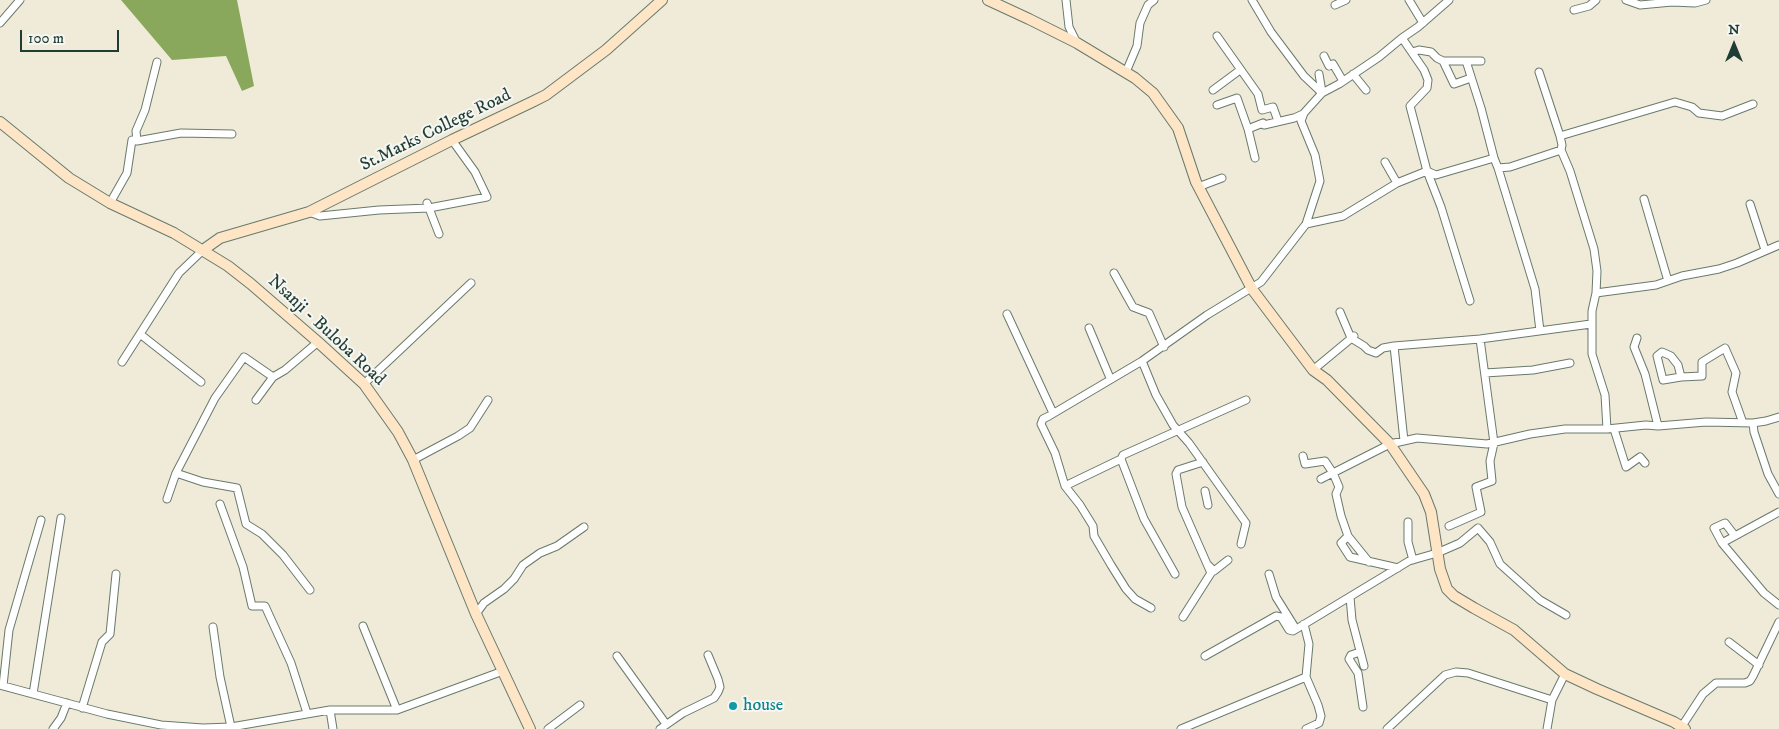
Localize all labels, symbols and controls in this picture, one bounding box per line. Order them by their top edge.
scale bar [22,20,121,52]
north arrow [1709,20,1759,70]
text: N [1728,21,1740,39]
text: 100 m [28,29,64,48]
street label: St.Marks College Road [357,85,515,177]
street label: Nsanji - Buloba Road [263,271,389,391]
place label: house [743,695,783,717]
marker: house [727,700,739,712]

